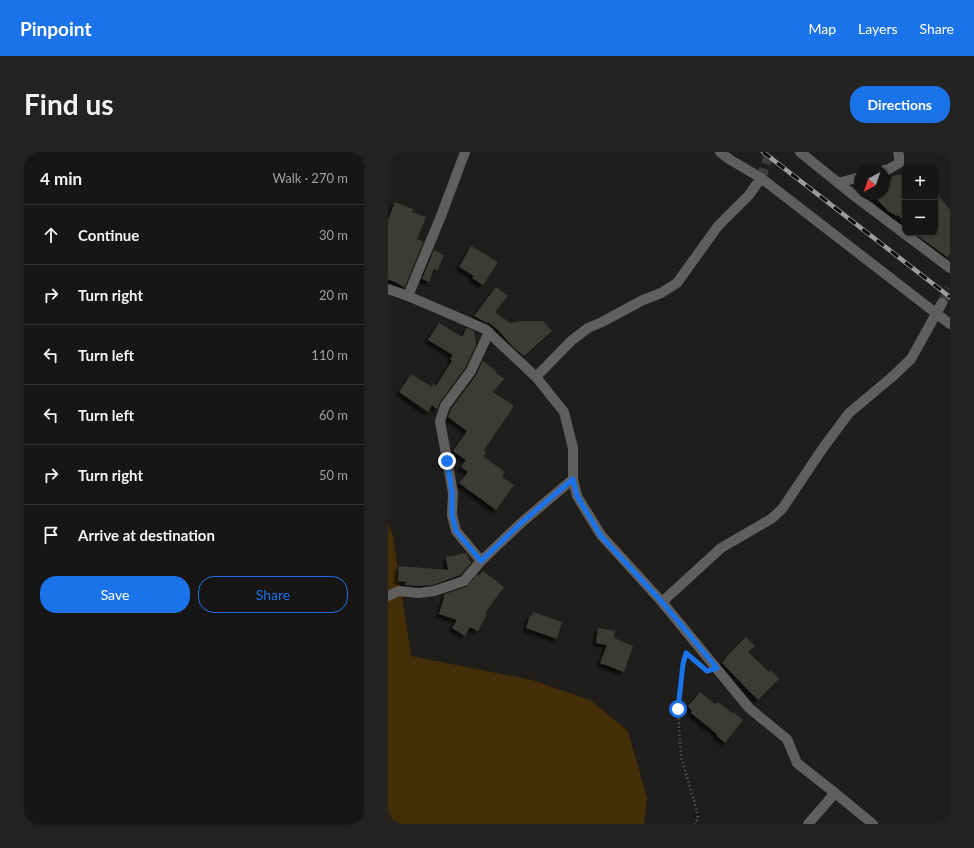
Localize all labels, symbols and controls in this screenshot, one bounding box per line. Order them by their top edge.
text: Pinpoint [20,17,91,40]
text: Map [808,20,836,37]
text: Layers [858,20,898,37]
text: Share [920,20,954,37]
button: Directions [850,86,950,123]
text: Find us [24,87,114,121]
north arrow [854,164,890,200]
map controls [902,164,938,236]
button: + [902,164,938,200]
text: 4 min [40,168,82,189]
text: Walk · 270 m [272,170,348,186]
button: − [902,200,938,236]
icon: ahead [40,224,62,246]
text: Continue [78,226,139,244]
text: 30 m [319,227,348,243]
icon: right [40,284,62,306]
text: Turn right [78,286,143,304]
text: 20 m [319,287,348,303]
icon: left [40,344,62,366]
text: Turn left [78,346,134,364]
text: 110 m [311,347,348,363]
icon: left [40,404,62,426]
text: Turn left [78,406,134,424]
text: 60 m [319,407,348,423]
route end [438,452,456,470]
icon: right [40,464,62,486]
text: Turn right [78,466,143,484]
text: 50 m [319,467,348,483]
icon: arrive [40,524,62,546]
text: Arrive at destination [78,526,215,544]
button: Save [40,576,190,613]
button: Share [198,576,348,613]
route start [669,700,687,718]

